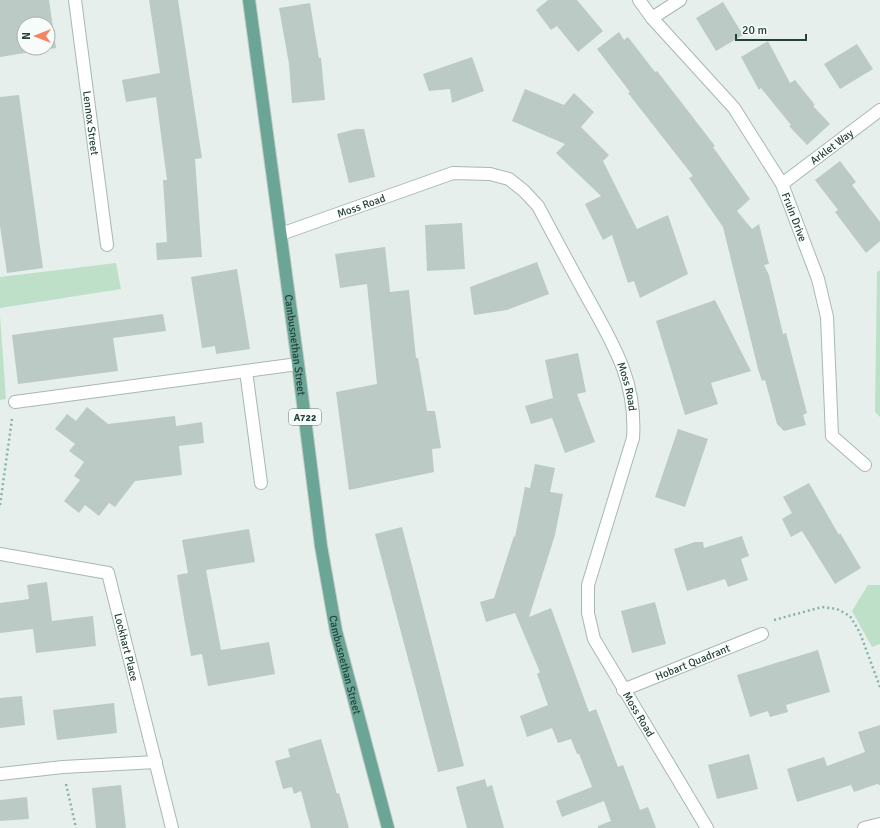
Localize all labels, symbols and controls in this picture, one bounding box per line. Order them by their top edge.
north arrow [16,16,56,56]
scale bar [736,16,806,42]
text: 20 m [742,23,767,38]
text: N [20,32,33,40]
street label: Lennox Street [80,90,101,156]
street label: Arklet Way [808,126,857,167]
street label: Moss Road [335,191,387,221]
street label: Fruin Drive [779,191,809,243]
street label: Cambusnethan Street [282,294,308,396]
street label: Moss Road [614,360,639,412]
road number: A722 [289,409,321,425]
street label: Lockhart Place [111,612,141,683]
street label: Cambusnethan Street [326,614,364,716]
street label: Hobart Quadrant [654,642,732,683]
street label: Moss Road [620,689,657,739]

